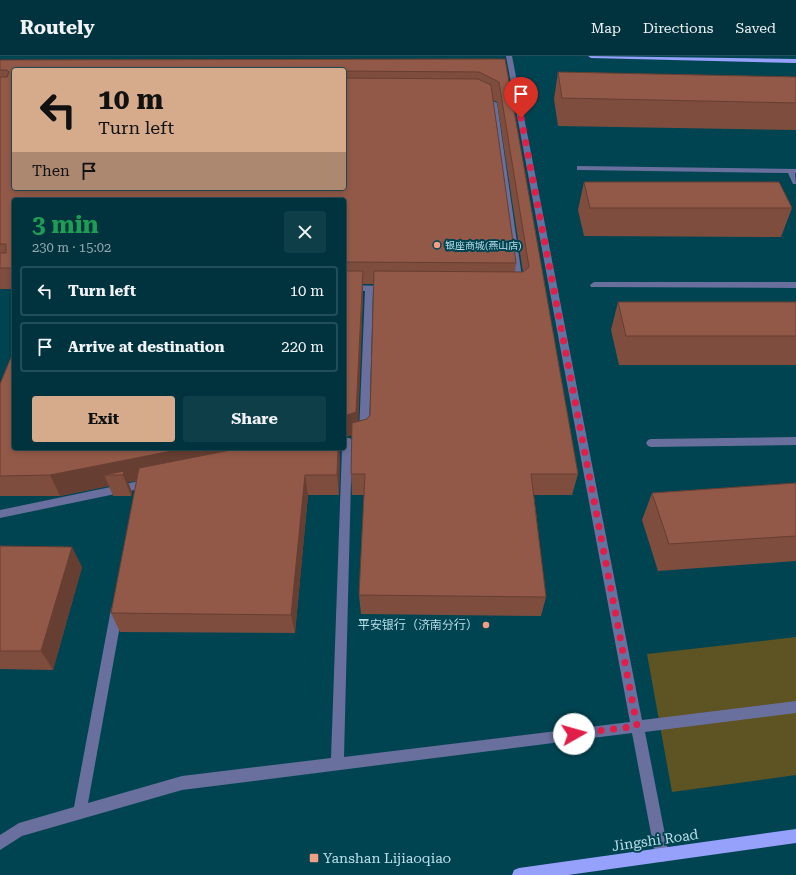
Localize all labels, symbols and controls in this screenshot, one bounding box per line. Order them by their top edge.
text: Routely [20,16,95,39]
text: Map [591,20,621,36]
text: Directions [643,20,713,36]
text: Saved [735,20,776,36]
pin [504,77,538,118]
text: 10 m [98,83,163,116]
icon: arrive [510,83,532,105]
icon: left [32,84,84,136]
text: Turn left [98,117,174,138]
icon: arrive [78,160,100,182]
text: Then [32,162,70,180]
text: 3 min [32,211,99,239]
button: close [284,211,326,253]
text: 230 m · 15:02 [32,240,111,255]
marker: 银座商城(燕山店) [432,240,442,250]
place label: 银座商城(燕山店) [445,240,522,251]
icon: left [34,280,56,302]
text: Turn left [68,282,136,300]
text: 10 m [290,282,324,300]
icon: arrive [34,336,56,358]
text: Arrive at destination [68,338,224,356]
text: 220 m [281,338,324,356]
button: Exit [32,396,175,442]
button: Share [183,396,326,442]
place label: 平安银行（济南分行） [358,618,478,632]
marker: 平安银行（济南分行） [481,620,491,630]
position arrow [553,713,595,755]
street label: Jingshi Road [611,826,699,854]
place label: Yanshan Lijiaoqiao [323,850,451,866]
marker: Yanshan Lijiaoqiao [308,852,320,864]

